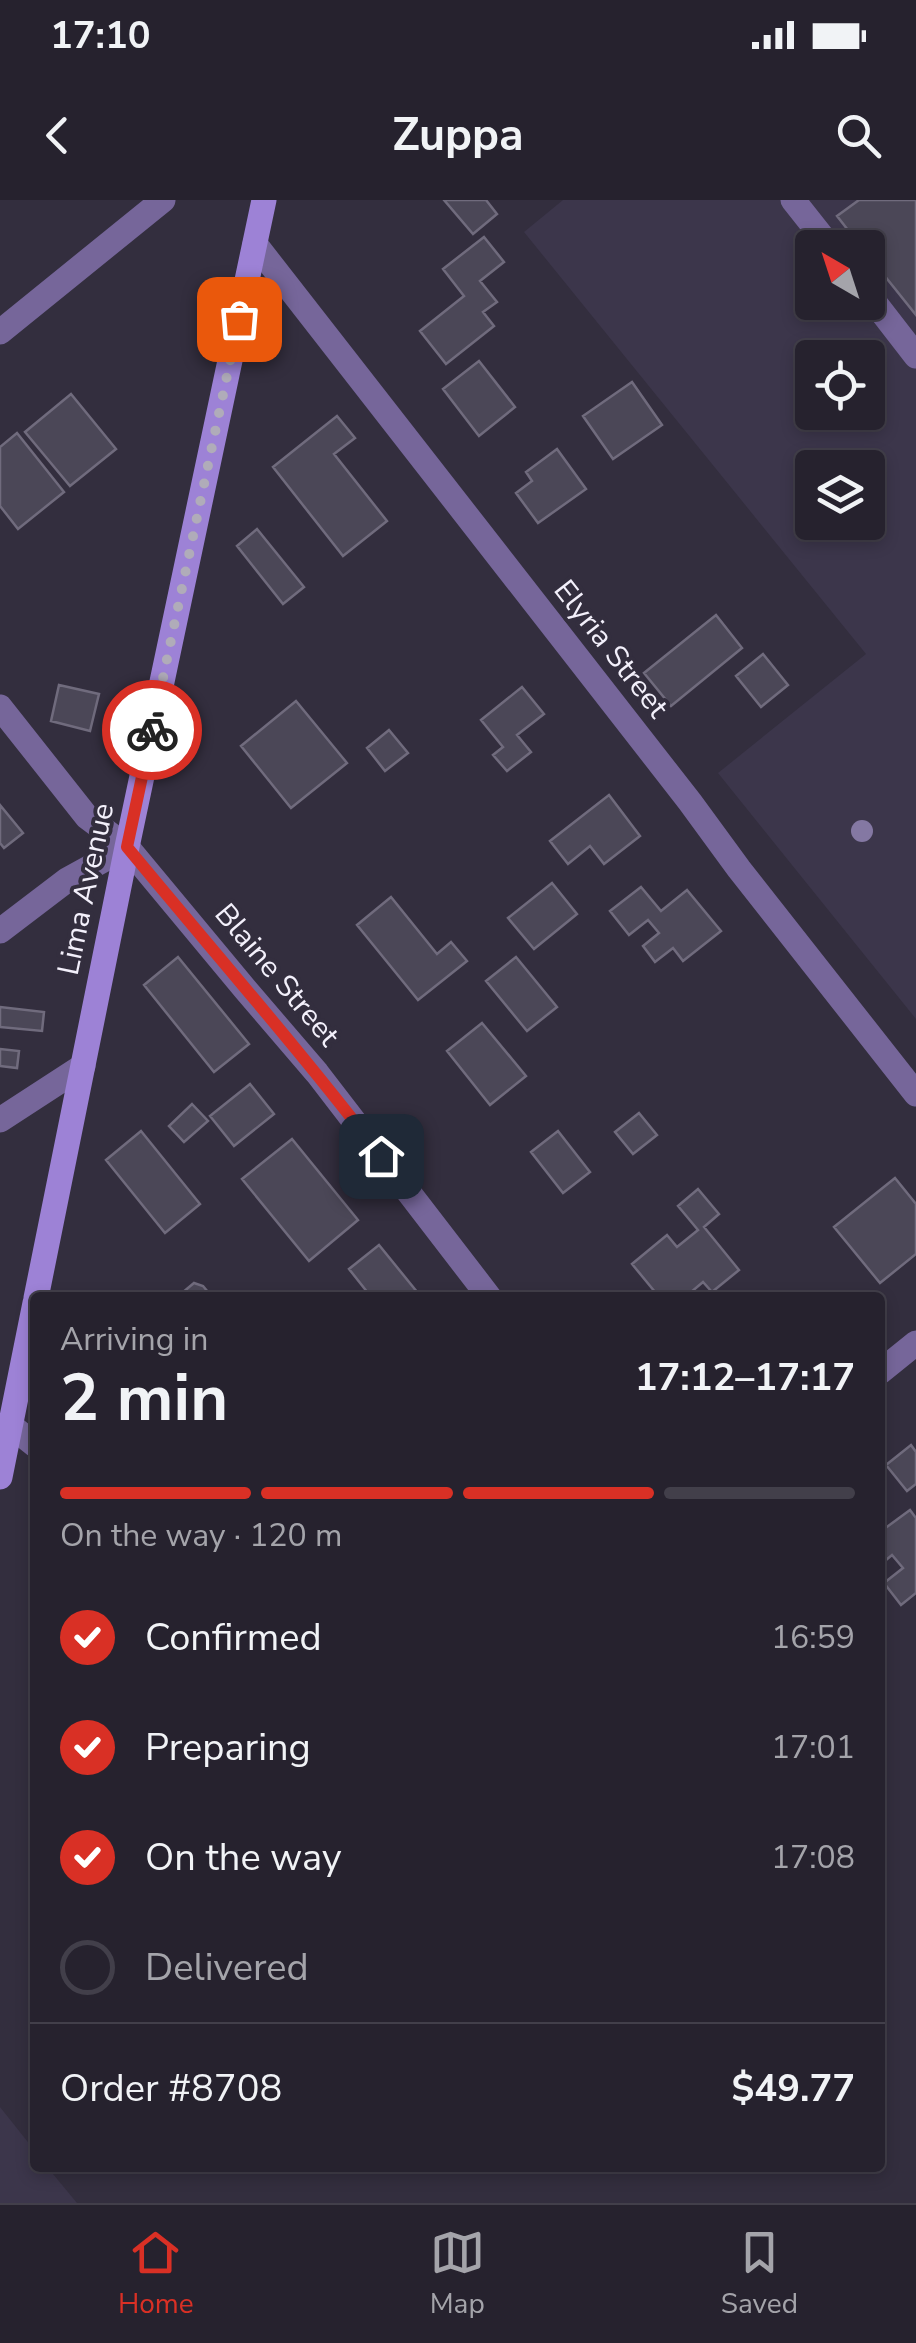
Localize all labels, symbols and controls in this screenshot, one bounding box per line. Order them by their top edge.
text: 17:10 [50,10,151,61]
text: Zuppa [392,105,524,166]
icon: back [30,108,85,163]
icon: search [831,108,886,163]
north arrow [795,230,885,320]
map controls [795,230,885,540]
pin [197,277,282,362]
icon: bag [212,292,267,347]
button: locate [795,340,885,430]
button: layers [795,450,885,540]
street label: Elyria Street [544,572,678,727]
courier [102,680,202,780]
icon: bike [125,703,180,758]
street label: Lima Avenue [48,799,124,979]
street label: Blaine Street [205,895,349,1055]
pin [339,1114,424,1199]
icon: home [354,1129,409,1184]
text: Arriving in [60,1318,208,1361]
text: 17:12–17:17 [635,1352,855,1403]
text: 2 min [60,1354,228,1443]
text: On the way · 120 m [60,1514,342,1557]
icon: check [60,1610,115,1665]
text: Confirmed [145,1612,322,1663]
text: 16:59 [771,1616,855,1659]
icon: check [60,1720,115,1775]
text: Preparing [145,1722,311,1773]
text: 17:01 [771,1726,855,1769]
icon: check [60,1830,115,1885]
text: On the way [145,1832,341,1883]
text: 17:08 [771,1836,855,1879]
text: Delivered [145,1942,309,1993]
text: Order #8708 [60,2063,282,2114]
text: $49.77 [732,2063,855,2114]
tab: Home [118,2225,194,2323]
tab: Map [430,2225,485,2323]
tab: Saved [721,2225,798,2323]

